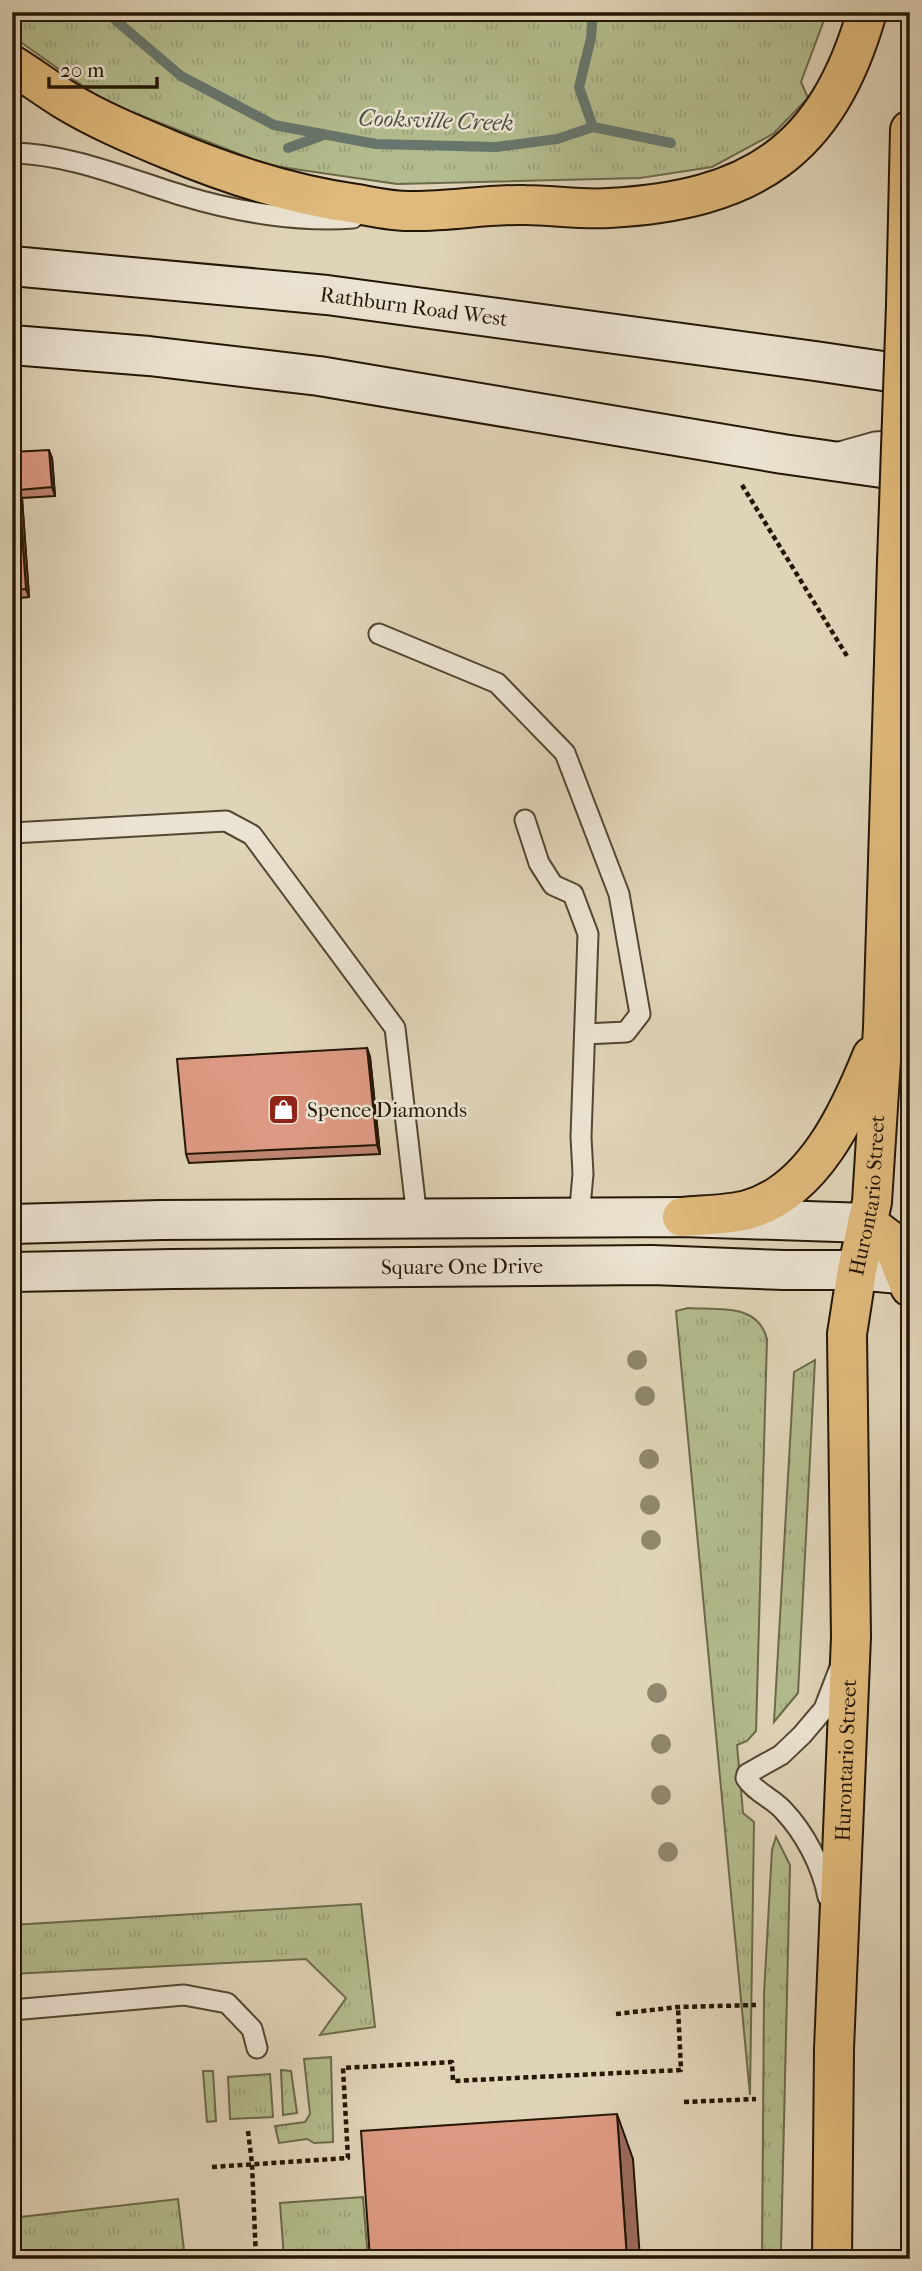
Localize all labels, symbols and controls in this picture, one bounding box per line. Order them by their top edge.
scale bar [49,46,158,90]
text: 20 m [60,58,105,82]
water label: Cooksville Creek [358,104,514,137]
street label: Rathburn Road West [319,282,510,331]
shop icon: Spence Diamonds [267,1093,301,1127]
place label: Spence Diamonds [307,1098,467,1122]
street label: Hurontario Street [844,1113,890,1278]
street label: Square One Drive [381,1254,543,1279]
street label: Hurontario Street [831,1678,861,1842]

